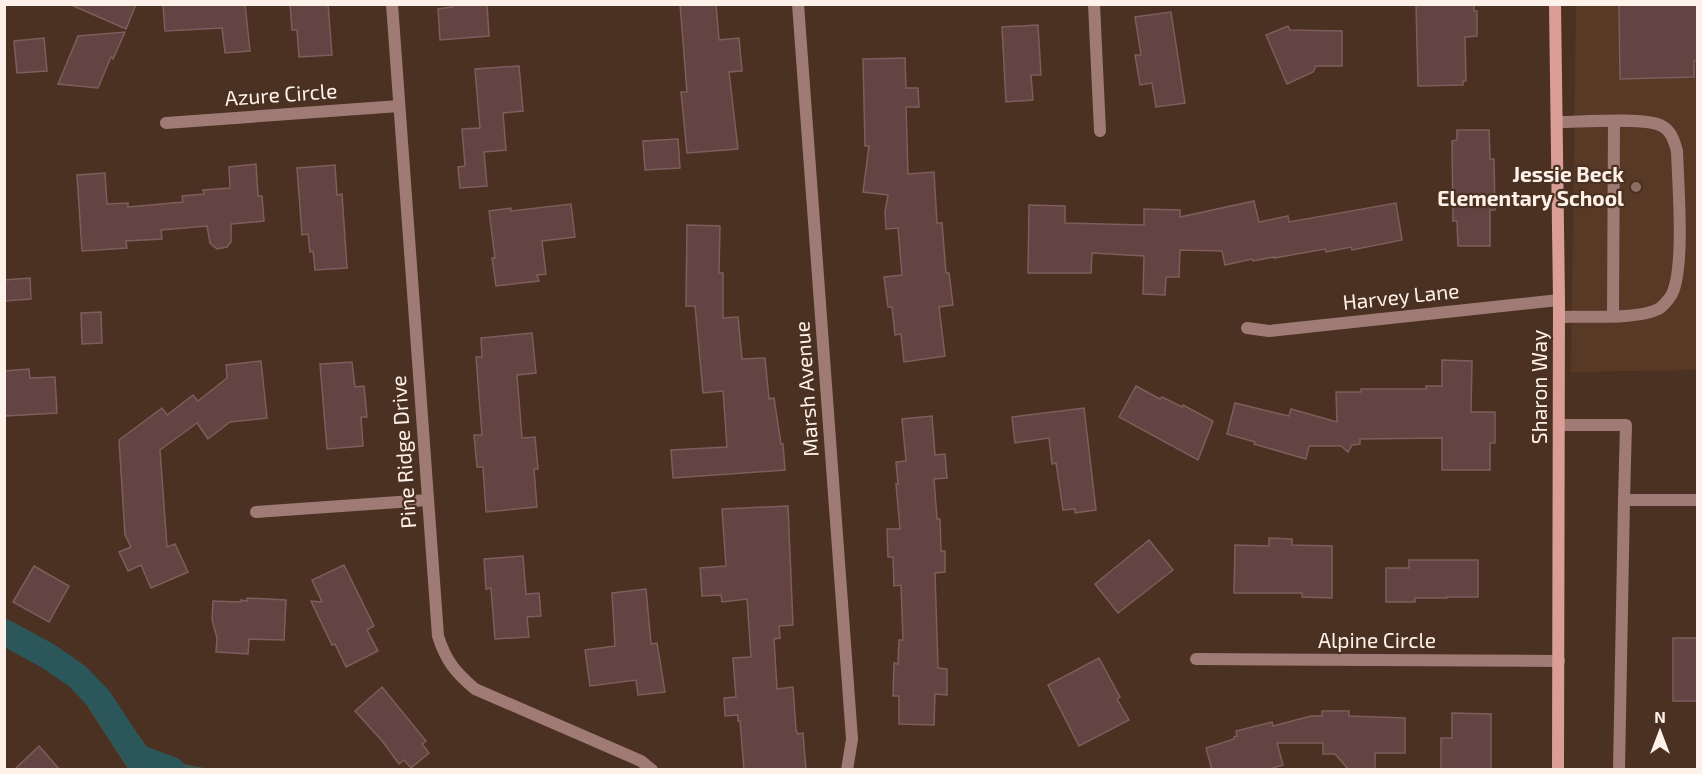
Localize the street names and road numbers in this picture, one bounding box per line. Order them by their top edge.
street label: Azure Circle [224,77,338,110]
street label: Harvey Lane [1341,277,1460,314]
street label: Marsh Avenue [788,320,823,458]
street label: Sharon Way [1526,330,1551,444]
street label: Pine Ridge Drive [385,375,420,530]
street label: Alpine Circle [1318,627,1436,652]

